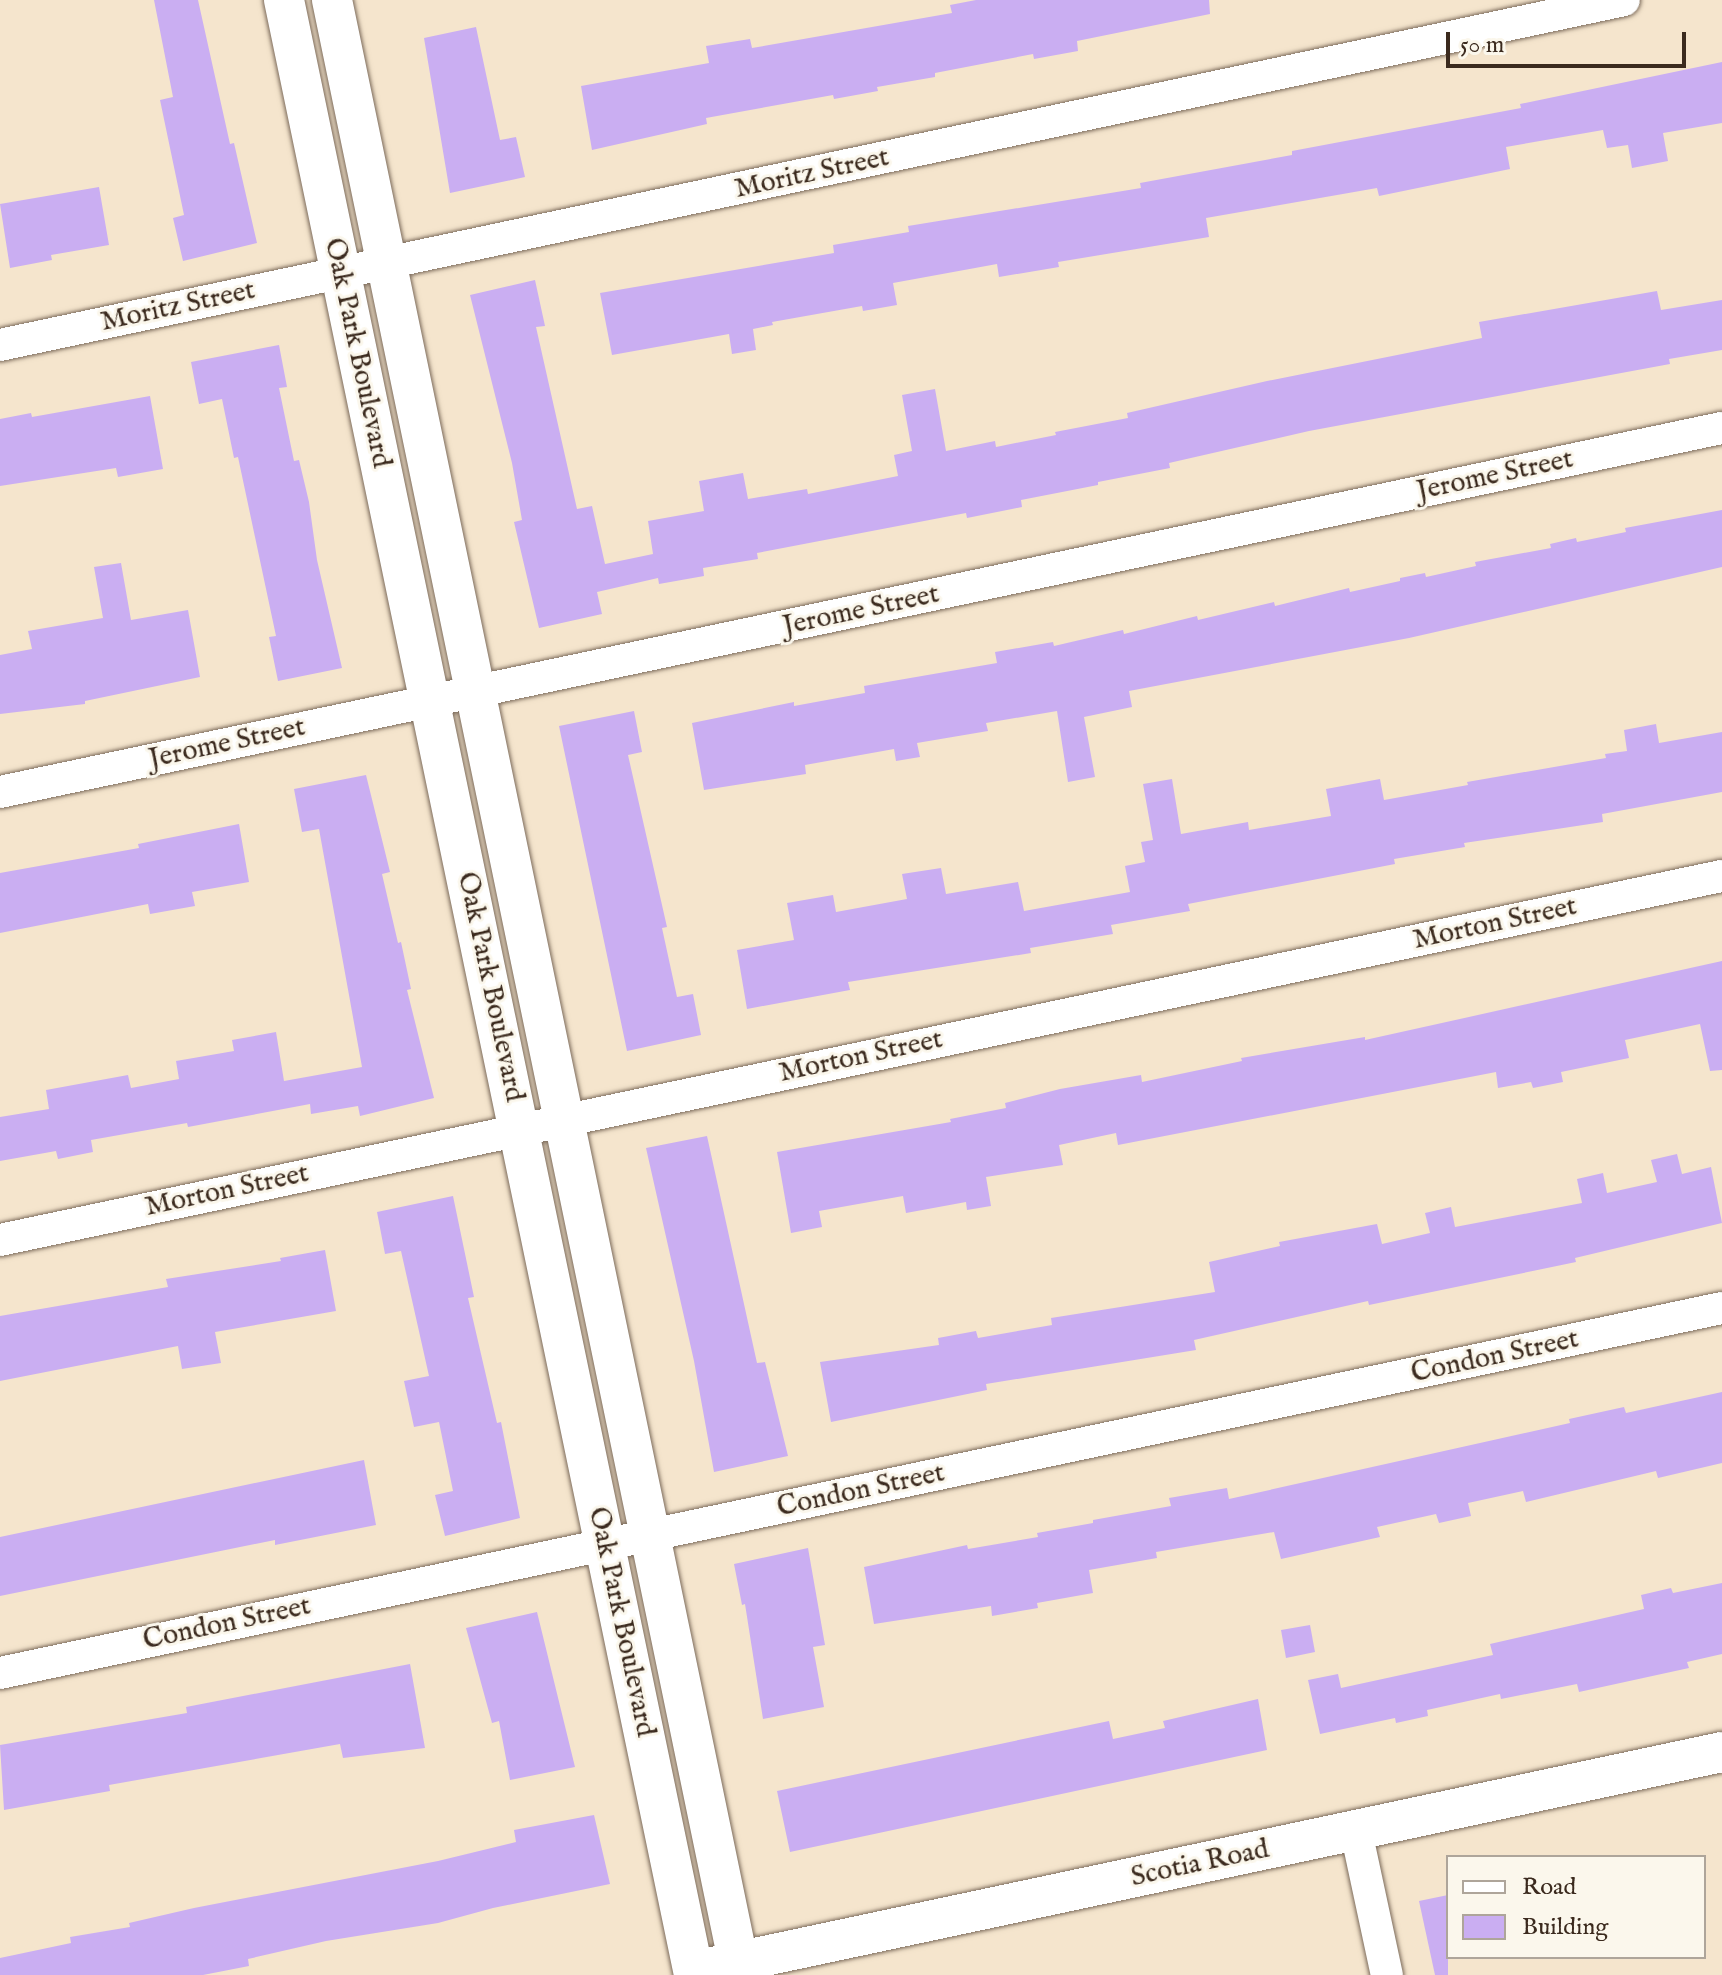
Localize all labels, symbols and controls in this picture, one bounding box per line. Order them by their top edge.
scale bar [1450,16,1690,66]
text: 50 m [1460,30,1504,61]
street label: Moritz Street [732,141,892,207]
street label: Oak Park Boulevard [316,235,398,471]
street label: Moritz Street [98,274,258,340]
street label: Jerome Street [1414,443,1576,509]
street label: Jerome Street [780,578,942,644]
street label: Jerome Street [146,711,308,777]
street label: Oak Park Boulevard [449,869,531,1105]
street label: Morton Street [1410,890,1580,958]
street label: Morton Street [776,1023,946,1091]
street label: Morton Street [142,1157,312,1225]
street label: Condon Street [1408,1323,1582,1391]
street label: Condon Street [774,1457,948,1525]
street label: Oak Park Boulevard [580,1504,662,1740]
street label: Condon Street [140,1590,314,1658]
street label: Scotia Road [1128,1833,1272,1895]
legend [1446,1855,1706,1959]
text: Road [1522,1872,1576,1903]
text: Building [1522,1912,1608,1943]

